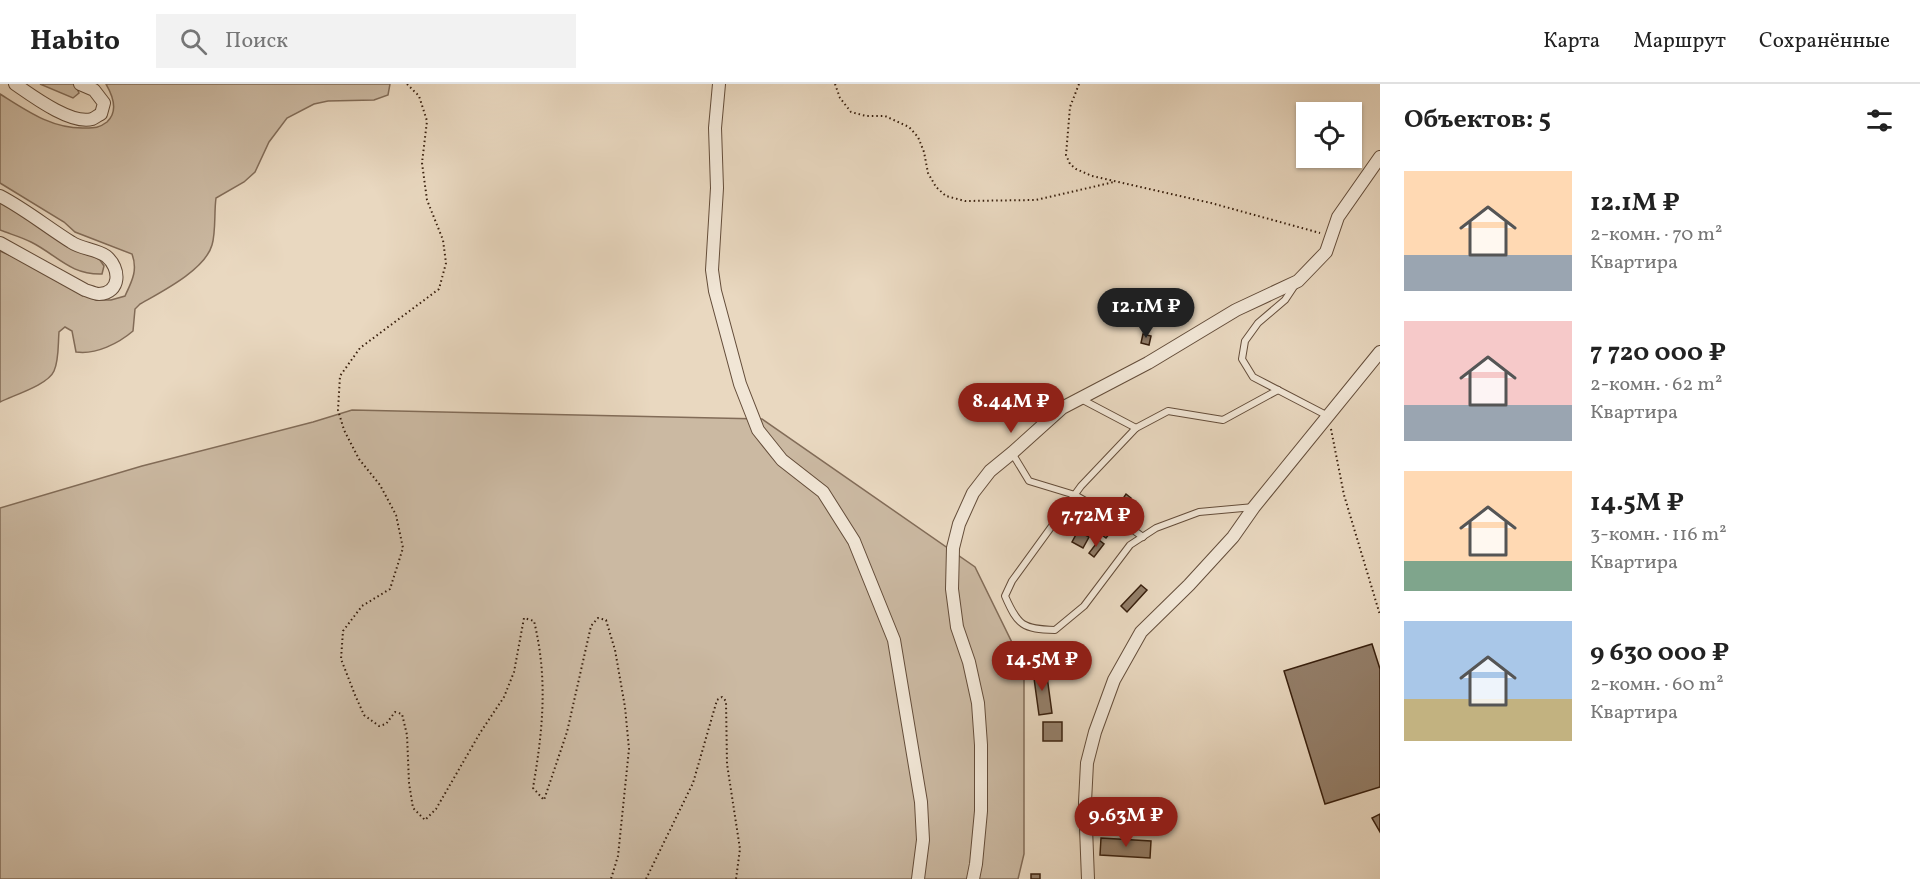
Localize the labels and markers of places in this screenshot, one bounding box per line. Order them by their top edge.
pin: 12.1M ₽ [1091,288,1201,339]
pin: 8.44M ₽ [956,383,1066,434]
pin: 7.72M ₽ [1041,497,1151,548]
pin: 14.5M ₽ [987,641,1097,692]
pin: 9.63M ₽ [1071,797,1181,848]

